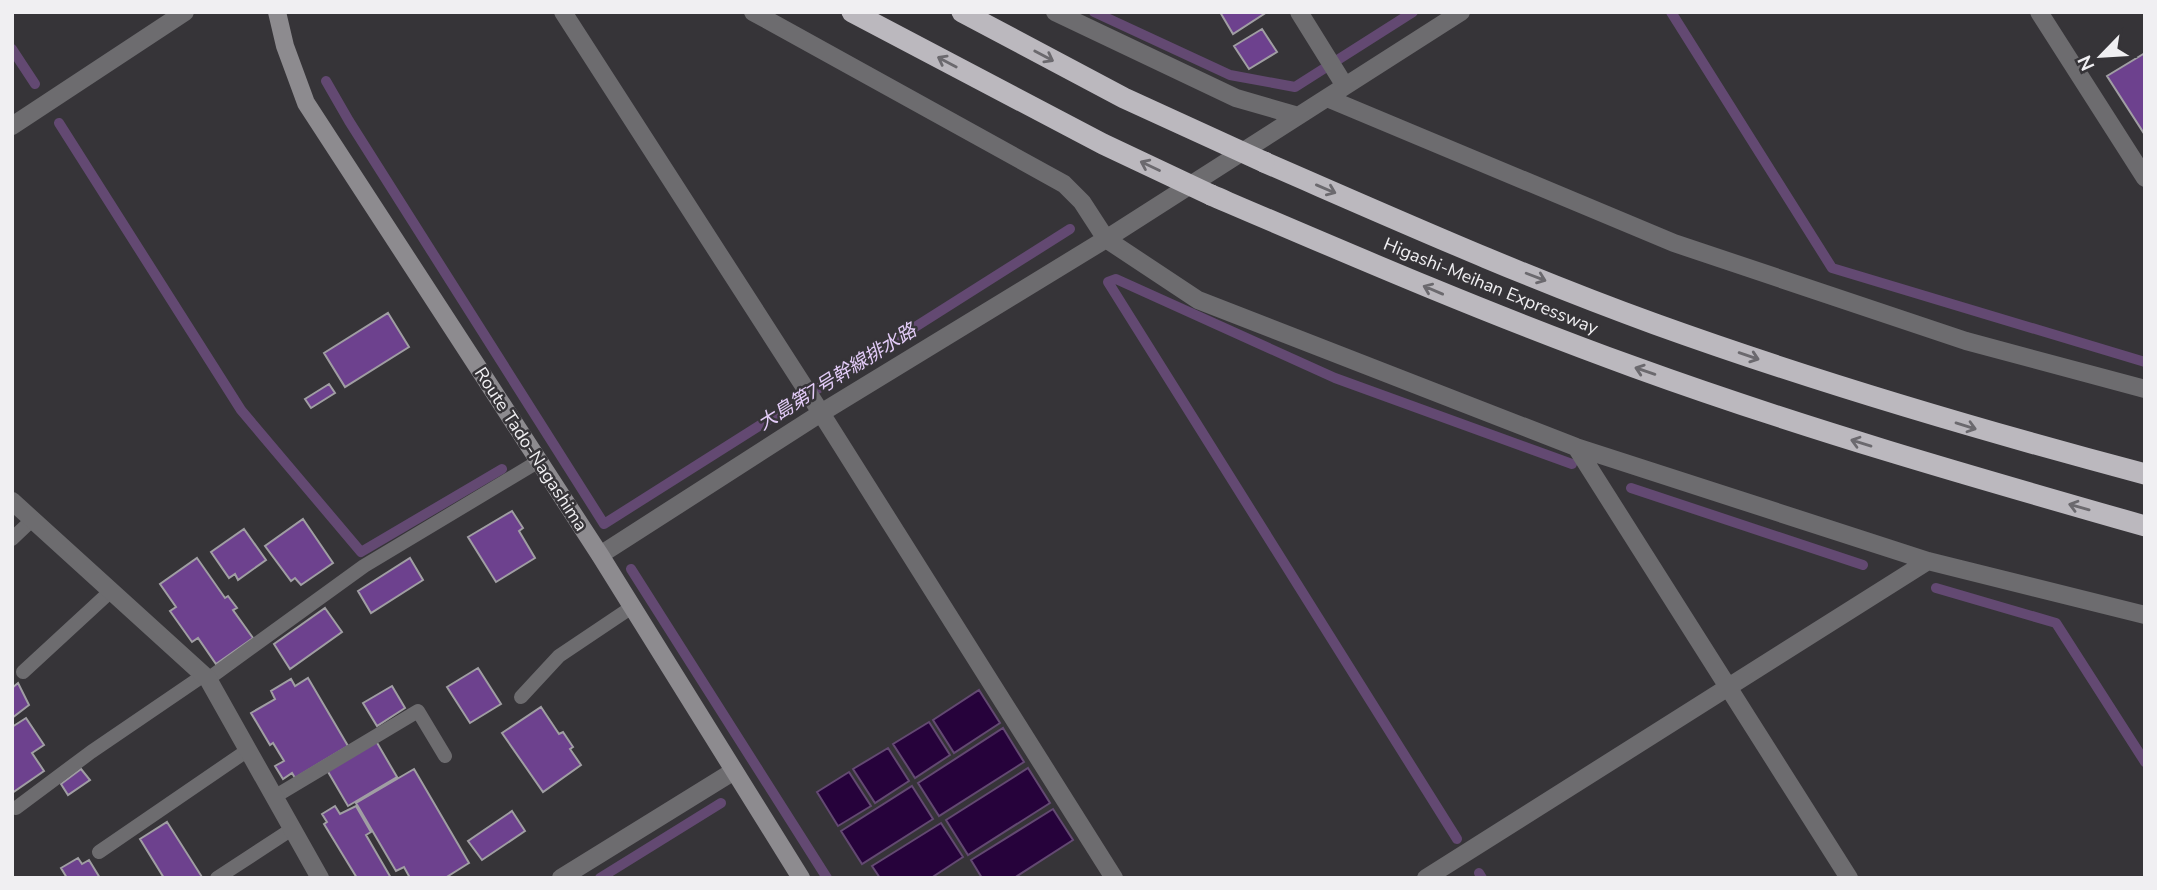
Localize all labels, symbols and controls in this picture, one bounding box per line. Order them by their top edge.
north arrow [2066,21,2136,91]
one-way arrow [1033,49,1054,63]
text: N [2072,51,2101,75]
one-way arrow [937,55,958,69]
one-way arrow [1139,159,1161,172]
one-way arrow [1315,183,1337,196]
street label: Higashi-Meihan Expressway [1380,232,1603,340]
one-way arrow [1525,272,1547,285]
one-way arrow [1422,282,1444,295]
water label: 大島第7号幹線排水路 [753,317,923,436]
one-way arrow [1738,351,1760,363]
street label: Route Tado-Nagashima [469,362,593,536]
one-way arrow [1635,364,1657,376]
one-way arrow [1955,420,1977,433]
one-way arrow [1850,436,1872,449]
one-way arrow [2068,500,2090,513]

